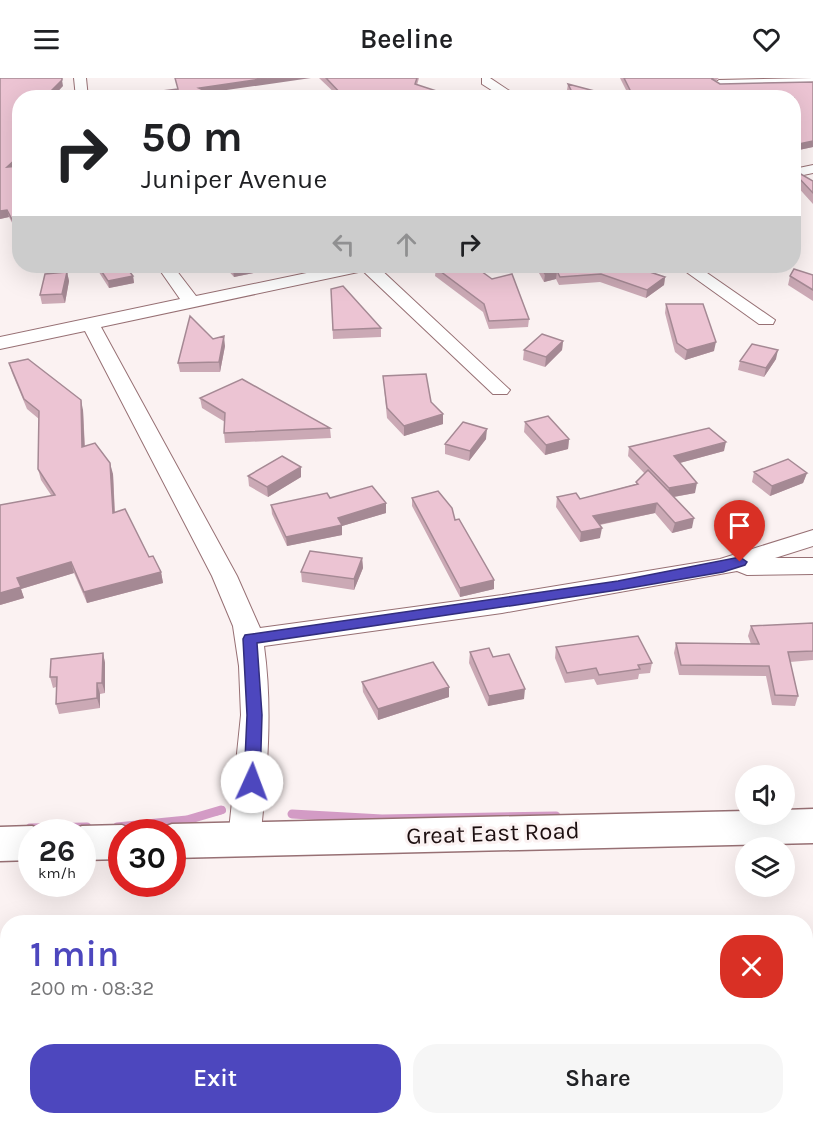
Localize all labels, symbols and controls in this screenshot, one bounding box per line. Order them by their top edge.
icon: menu [30,23,63,56]
text: Beeline [360,23,453,55]
icon: heart [750,23,783,56]
text: 50 m [141,112,243,162]
icon: right [42,114,120,192]
text: Juniper Avenue [141,163,327,195]
icon: left [327,228,360,261]
icon: ahead [390,228,423,261]
icon: right [453,228,486,261]
pin [714,500,765,562]
icon: arrive [723,509,756,542]
position arrow [220,750,284,814]
map controls [735,765,795,897]
button: sound [735,765,795,825]
street label: Great East Road [406,816,580,850]
speed limit sign: 30 [108,819,186,897]
text: 26 [39,833,75,869]
button: layers [735,837,795,897]
text: km/h [38,864,76,882]
text: 1 min [30,933,119,975]
button: close [720,935,783,998]
text: 200 m · 08:32 [30,977,154,1000]
button: Exit [30,1044,401,1113]
button: Share [413,1044,783,1113]

